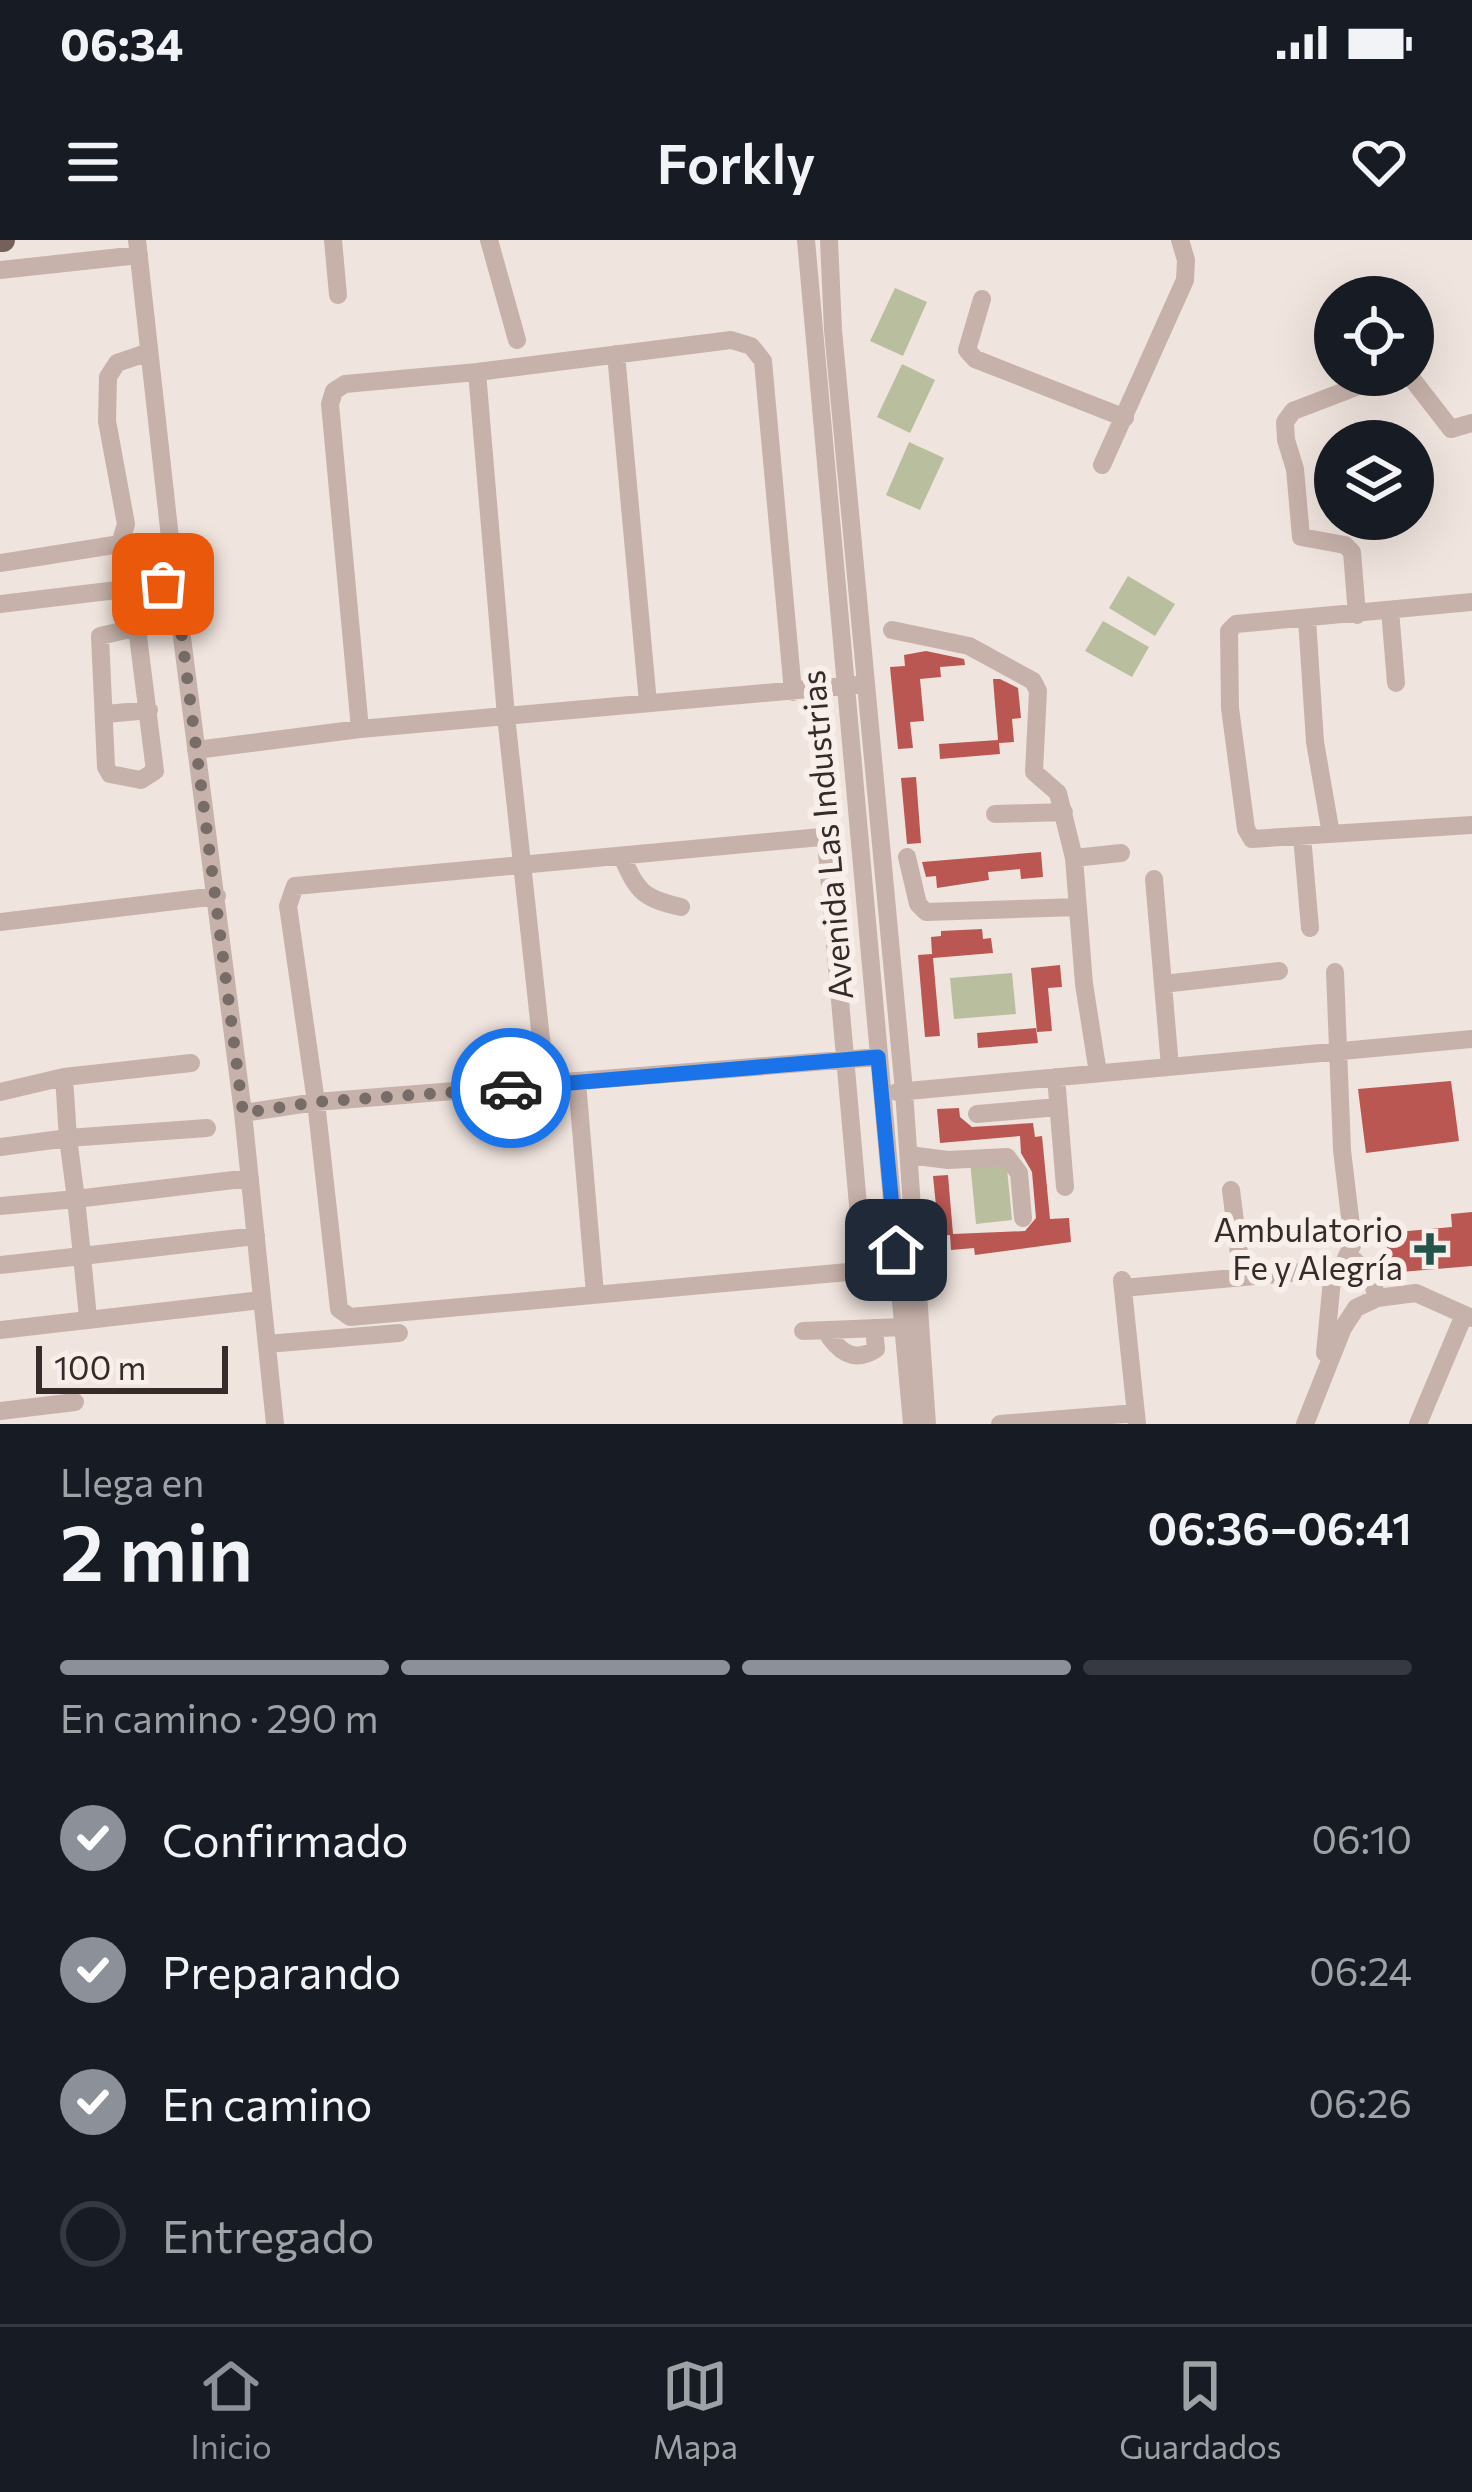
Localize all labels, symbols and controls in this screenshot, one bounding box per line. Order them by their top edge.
text: 06:34 [60,15,183,70]
icon: menu [60,129,126,195]
text: Forkly [657,129,815,195]
icon: heart [1346,129,1412,195]
map controls [1314,276,1434,540]
button: locate [1314,276,1434,396]
button: layers [1314,420,1434,540]
pin [112,533,214,635]
icon: bag [130,551,196,617]
street label: Avenida Las Industrias [791,669,860,1002]
courier [451,1028,571,1148]
icon: car [478,1055,544,1121]
pin [845,1199,947,1301]
place label: Ambulatorio Fe y Alegría [1213,1208,1403,1287]
icon: home [863,1217,929,1283]
marker: Ambulatorio Fe y Alegría [1414,1233,1446,1265]
scale bar [36,1340,228,1393]
text: 100 m [54,1346,146,1387]
text: Llega en [60,1457,204,1505]
text: 06:36–06:41 [1147,1499,1412,1554]
text: 2 min [60,1502,253,1597]
text: En camino · 290 m [60,1693,379,1741]
icon: check [60,1805,126,1871]
text: Confirmado [162,1811,409,1866]
text: 06:10 [1312,1814,1412,1862]
icon: check [60,1937,126,2003]
text: Preparando [162,1943,401,1998]
text: 06:24 [1309,1946,1412,1994]
icon: check [60,2069,126,2135]
text: En camino [162,2075,372,2130]
text: 06:26 [1308,2078,1412,2126]
text: Entregado [162,2207,374,2262]
tab: Inicio [191,2353,272,2466]
tab: Mapa [653,2353,738,2466]
tab: Guardados [1119,2353,1281,2466]

